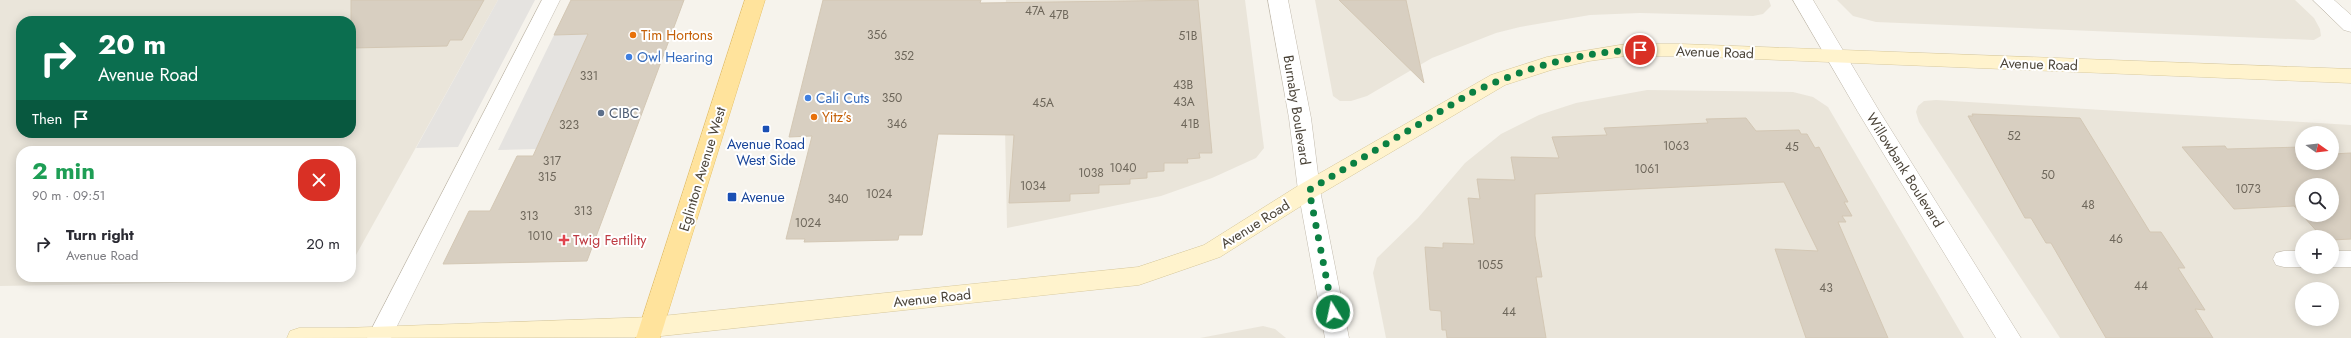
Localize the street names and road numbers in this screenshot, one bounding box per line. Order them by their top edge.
street label: Avenue Road [1676,41,1754,63]
street label: Avenue Road [2000,53,2078,75]
street label: Burnaby Boulevard [1278,54,1316,166]
street label: Eglinton Avenue West [674,104,731,234]
street label: Willowbank Boulevard [1862,109,1948,231]
street label: Avenue Road [1217,195,1293,253]
street label: Avenue Road [892,284,972,312]

